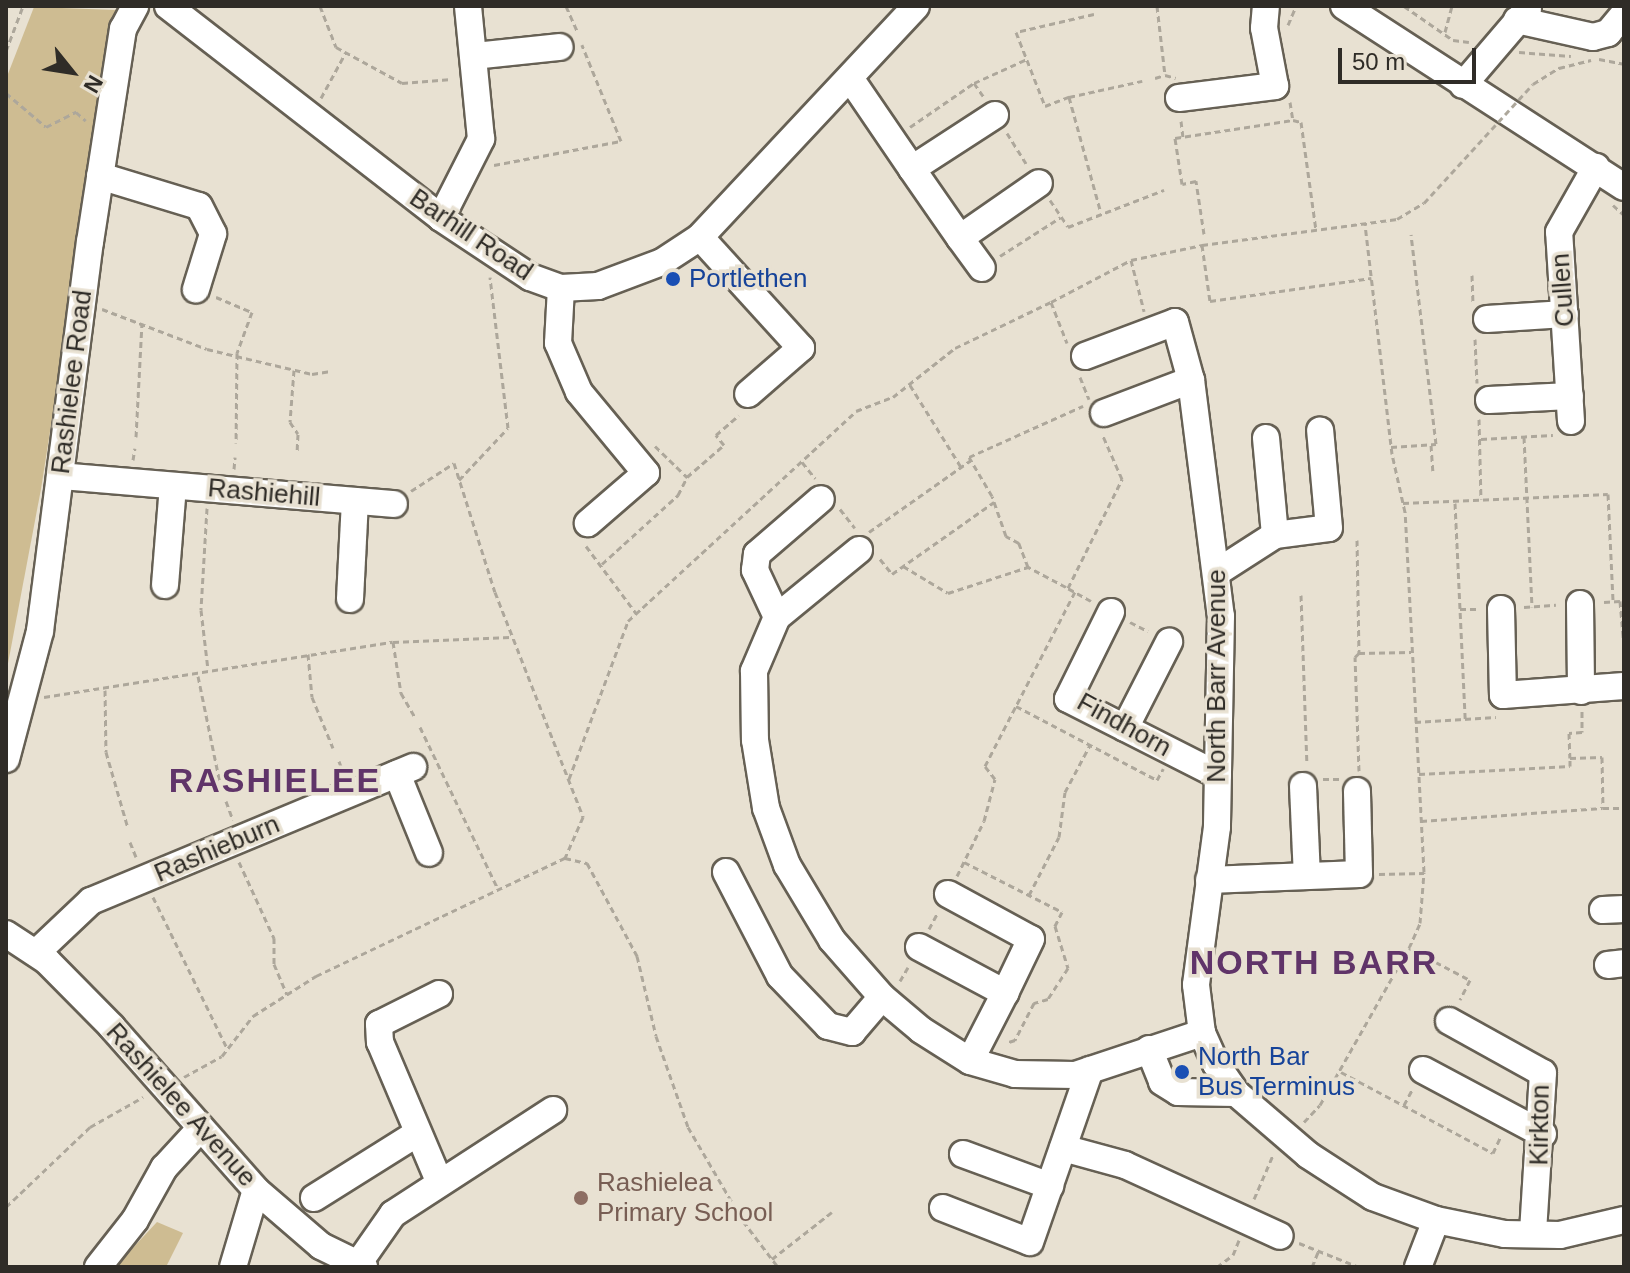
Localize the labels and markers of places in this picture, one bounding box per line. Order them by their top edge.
place label: Portlethen [689,263,808,295]
marker: Portlethen [664,270,682,288]
place label: North Bar Bus Terminus [1198,1041,1355,1102]
marker: North Bar Bus Terminus [1173,1063,1191,1081]
place label: Rashielea Primary School [597,1167,773,1228]
marker: Rashielea Primary School [572,1189,590,1207]

